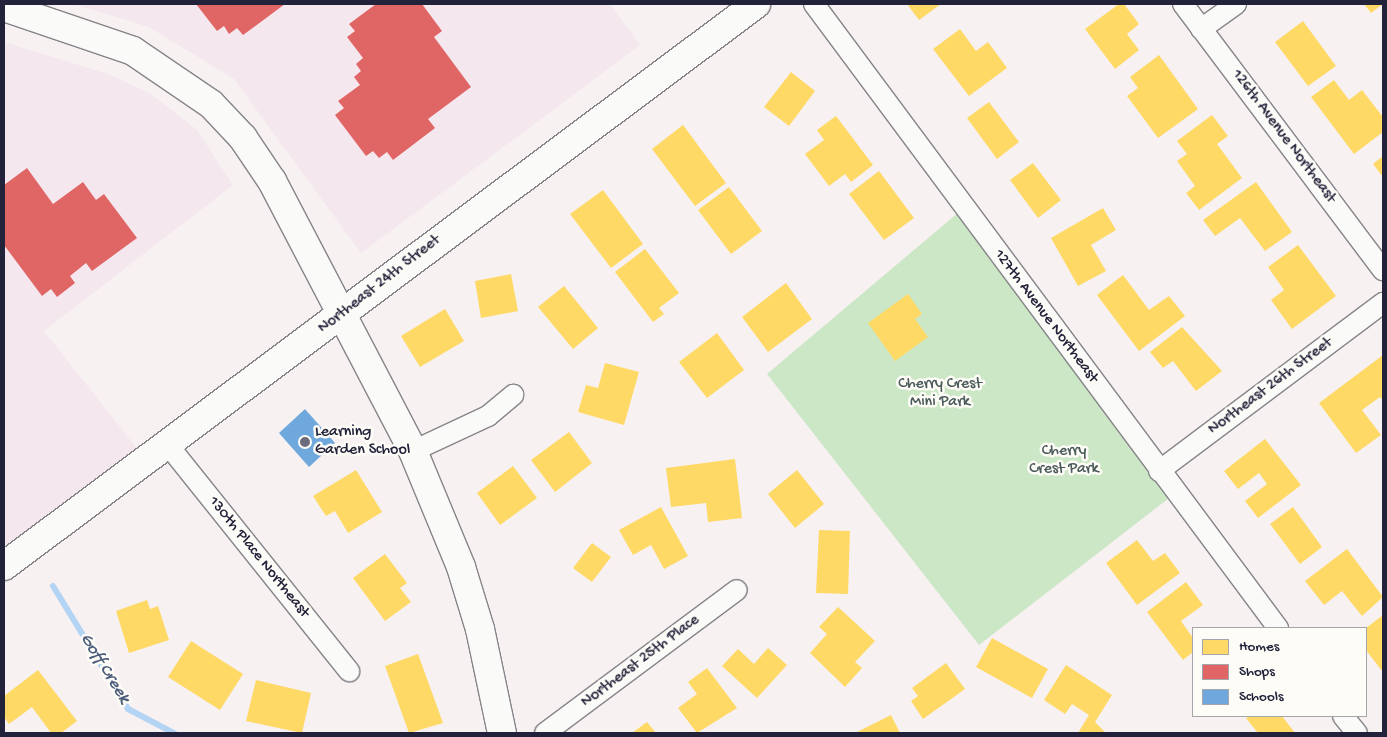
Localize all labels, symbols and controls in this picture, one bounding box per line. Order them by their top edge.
street label: 126th Avenue Northeast [1226,66,1340,208]
street label: Northeast 24th Street [315,231,445,339]
street label: 127th Avenue Northeast [988,246,1102,388]
street label: Northeast 26th Street [1205,334,1337,440]
park label: Cherry Crest Mini Park [898,375,982,413]
place label: Learning Garden School [315,423,410,461]
marker: Learning Garden School [299,436,311,448]
park label: Cherry Crest Park [1029,442,1099,480]
street label: 130th Place Northeast [203,493,313,623]
street label: Northeast 25th Place [578,611,704,713]
legend [1192,627,1367,717]
water label: Goff Creek [74,630,134,708]
text: Homes [1239,638,1279,656]
text: Shops [1239,663,1275,681]
text: Schools [1239,688,1284,706]

